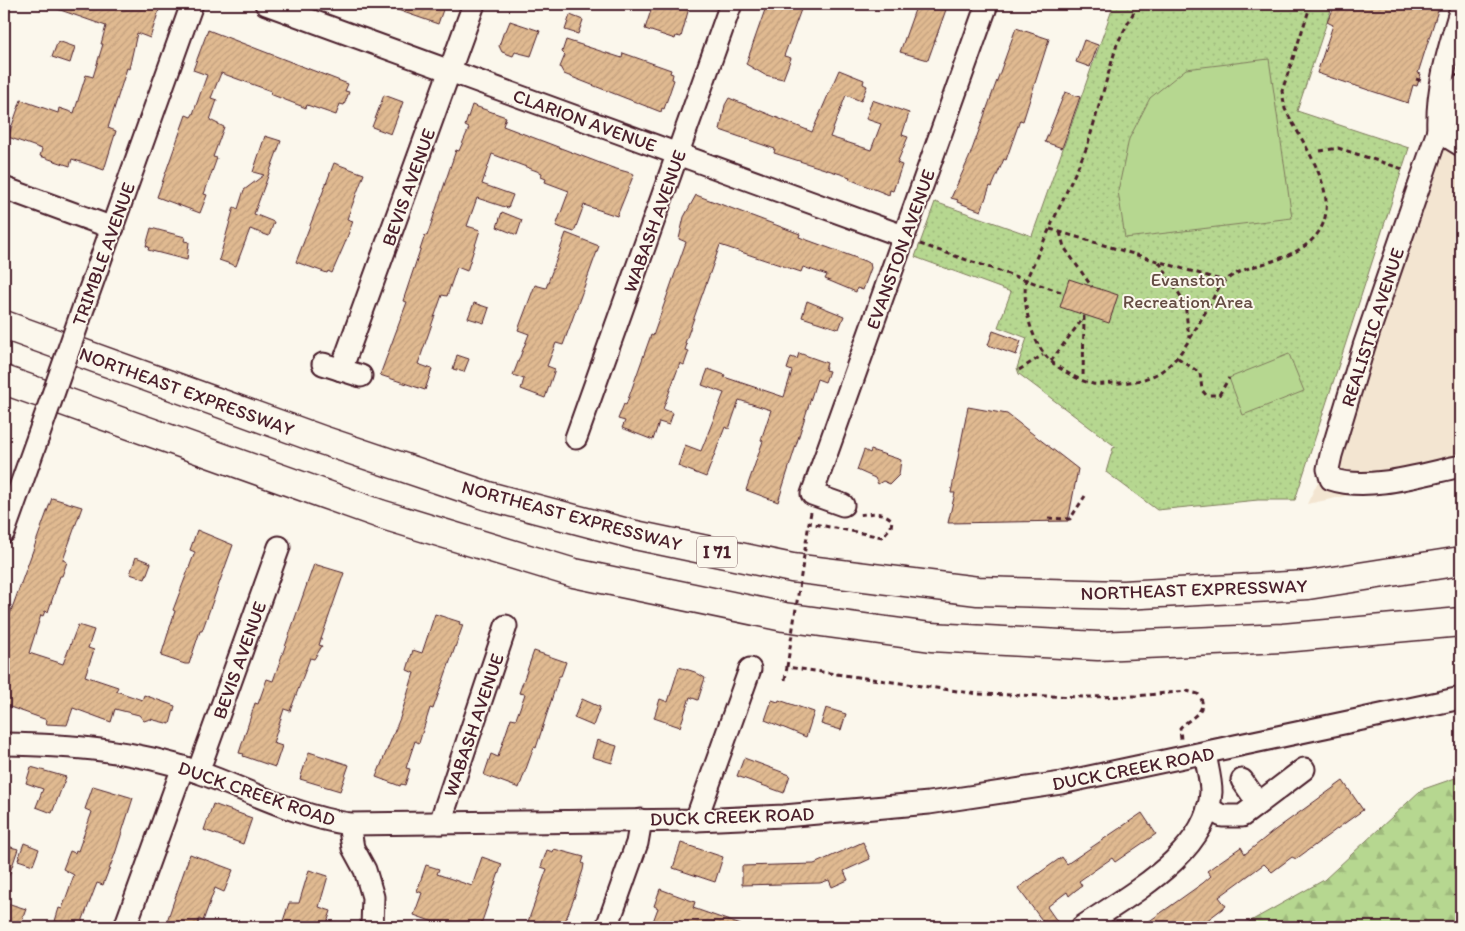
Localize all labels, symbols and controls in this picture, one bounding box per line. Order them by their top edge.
street label: CLARION AVENUE [510,84,660,157]
street label: BEVIS AVENUE [377,125,440,249]
street label: WABASH AVENUE [618,147,691,296]
street label: EVANSTON AVENUE [861,166,940,332]
street label: TRIMBLE AVENUE [67,179,140,329]
street label: REALISTIC AVENUE [1336,244,1409,409]
park label: Evanston Recreation Area [1123,268,1253,313]
street label: NORTHEAST EXPRESSWAY [76,342,298,441]
street label: NORTHEAST EXPRESSWAY [459,475,685,556]
road number: I 71 [697,536,737,568]
street label: NORTHEAST EXPRESSWAY [1080,574,1308,605]
street label: BEVIS AVENUE [208,598,271,722]
street label: WABASH AVENUE [438,650,509,800]
street label: DUCK CREEK ROAD [1050,741,1216,796]
street label: DUCK CREEK ROAD [175,756,339,831]
street label: DUCK CREEK ROAD [649,802,815,831]

